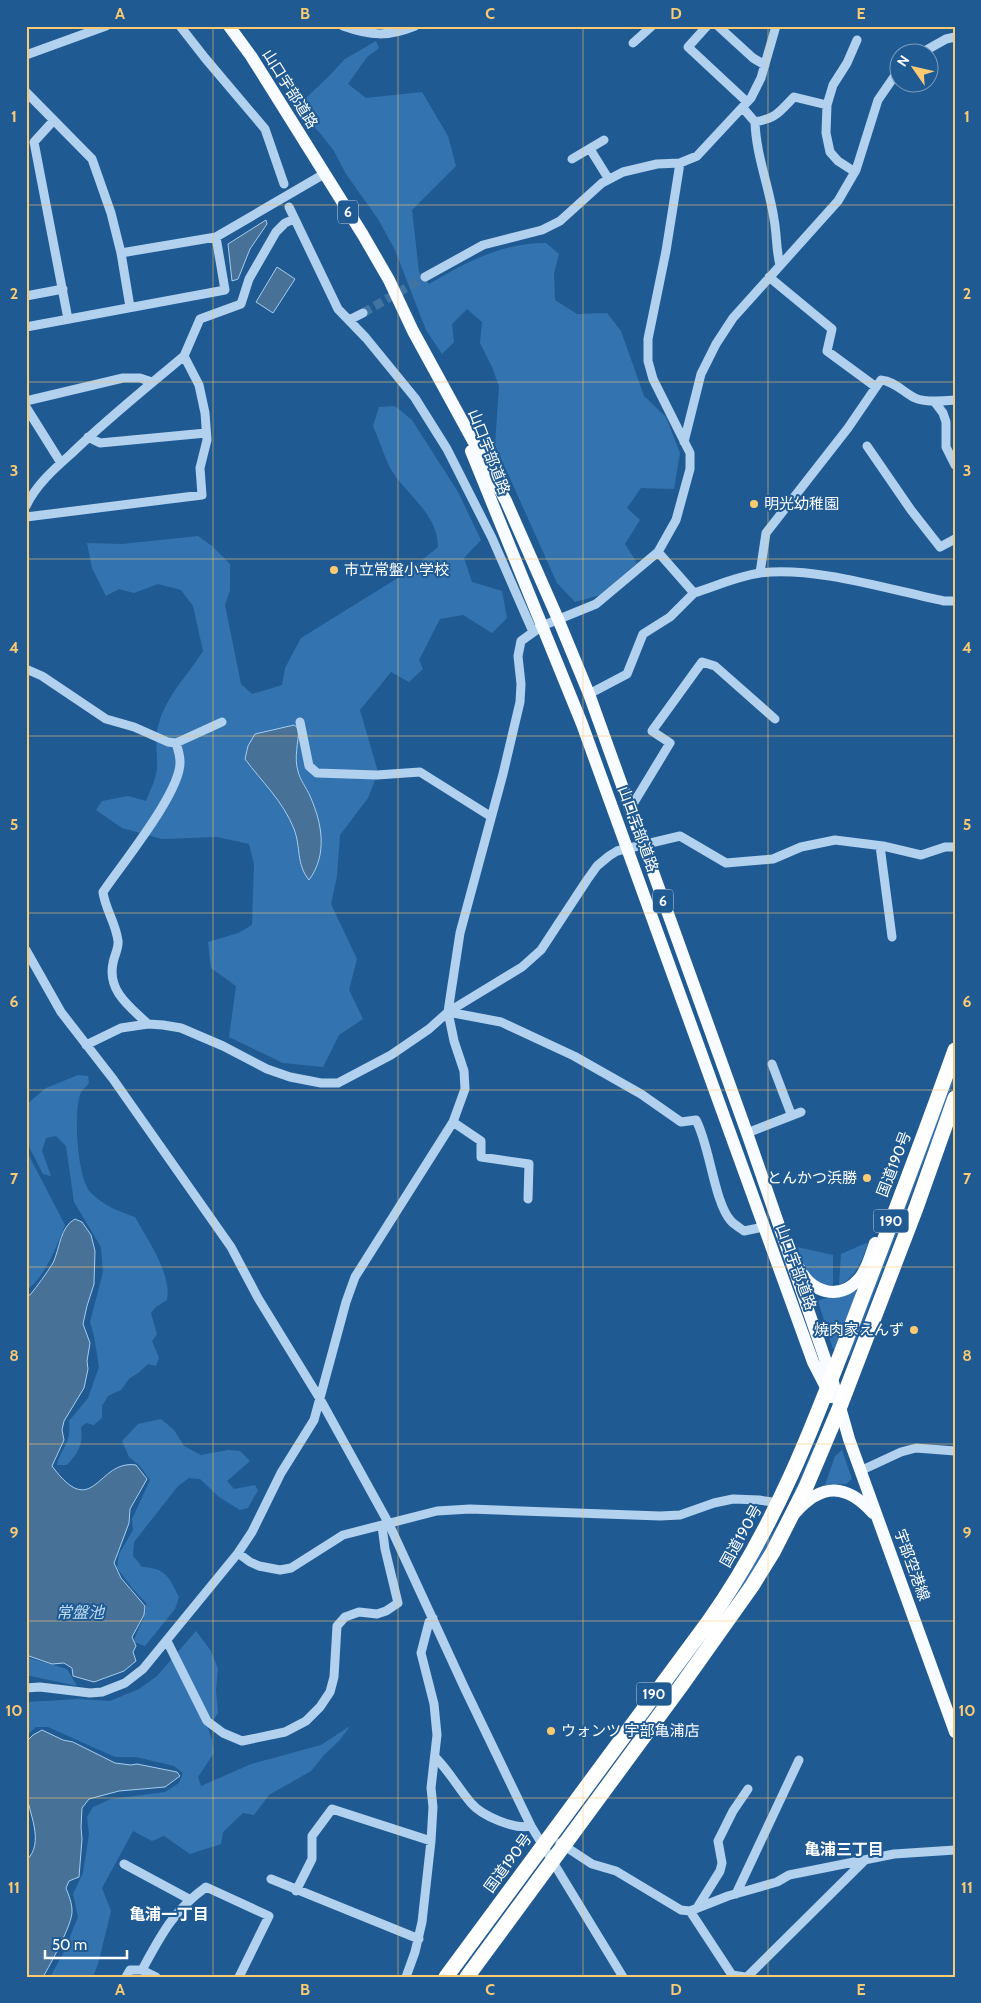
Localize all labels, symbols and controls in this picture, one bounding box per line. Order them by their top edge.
text: A [115,4,125,23]
text: B [300,4,310,23]
text: C [485,4,495,23]
text: D [670,4,682,23]
text: E [856,4,866,23]
north arrow [888,42,938,92]
street label: 山口宇部道路 [259,46,321,132]
text: N [893,52,913,70]
text: 1 [11,107,17,126]
text: 1 [964,107,970,126]
road number: 6 [338,200,358,223]
text: 2 [10,284,18,303]
text: 2 [963,284,971,303]
street label: 山口宇部道路 [464,407,514,497]
text: 3 [10,461,18,480]
text: 3 [963,461,971,480]
place label: 明光幼稚園 [764,495,839,513]
marker: 明光幼稚園 [748,498,760,510]
place label: 市立常盤小学校 [344,561,449,579]
marker: 市立常盤小学校 [328,564,340,576]
text: 4 [9,638,19,657]
text: 4 [962,638,972,657]
street label: 山口宇部道路 [614,784,662,874]
text: 5 [10,815,18,834]
text: 5 [963,815,971,834]
road number: 6 [653,889,673,912]
text: 6 [10,992,19,1011]
text: 6 [963,992,972,1011]
street label: 国道190号 [873,1129,915,1199]
text: 7 [10,1169,19,1188]
place label: とんかつ浜勝 [767,1169,857,1187]
text: 7 [963,1169,972,1188]
marker: とんかつ浜勝 [861,1172,873,1184]
road number: 190 [874,1210,908,1232]
street label: 山口宇部道路 [772,1222,820,1312]
place label: 焼肉家えんず [814,1321,904,1339]
marker: 焼肉家えんず [908,1324,920,1336]
text: 8 [9,1346,19,1365]
text: 8 [962,1346,972,1365]
street label: 国道190号 [716,1502,766,1570]
text: 9 [10,1523,19,1542]
text: 9 [963,1523,972,1542]
street label: 宇部空港線 [891,1527,933,1603]
water label: 常盤池 [56,1603,106,1622]
road number: 190 [636,1682,672,1706]
text: 10 [5,1701,23,1720]
text: 10 [958,1701,976,1720]
place label: ウォンツ 宇部亀浦店 [561,1722,699,1740]
marker: ウォンツ 宇部亀浦店 [545,1725,557,1737]
street label: 国道190号 [480,1830,536,1896]
district label: 亀浦三丁目 [804,1840,884,1859]
text: 11 [8,1878,20,1897]
text: 11 [961,1878,973,1897]
district label: 亀浦一丁目 [129,1905,209,1924]
scale bar [45,1928,128,1960]
text: 50 m [52,1936,87,1954]
text: A [115,1980,125,1999]
text: B [300,1980,310,1999]
text: C [485,1980,495,1999]
text: D [670,1980,682,1999]
text: E [856,1980,866,1999]

